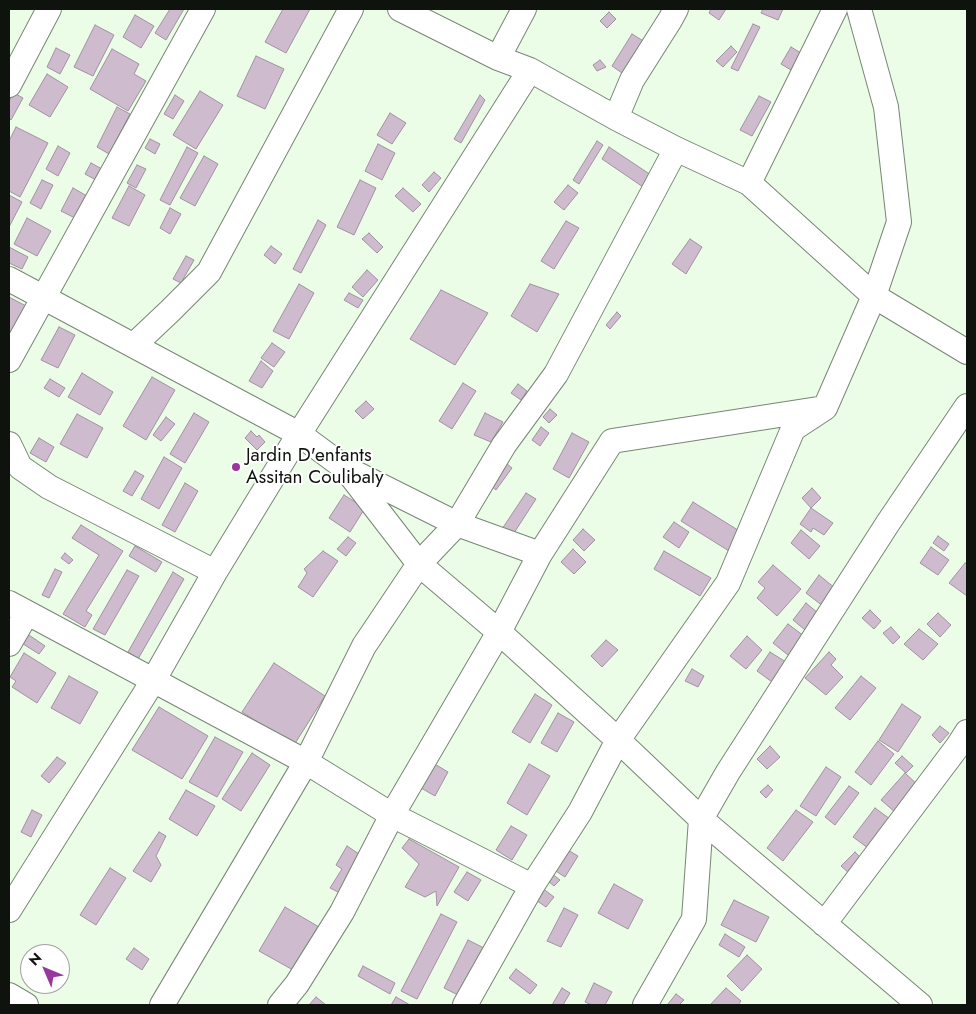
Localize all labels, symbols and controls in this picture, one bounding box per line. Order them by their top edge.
place label: Jardin D'enfants Assitan Coulibaly [246,445,384,489]
marker: Jardin D'enfants Assitan Coulibaly [230,461,242,473]
north arrow [20,944,70,994]
text: N [24,948,46,970]

